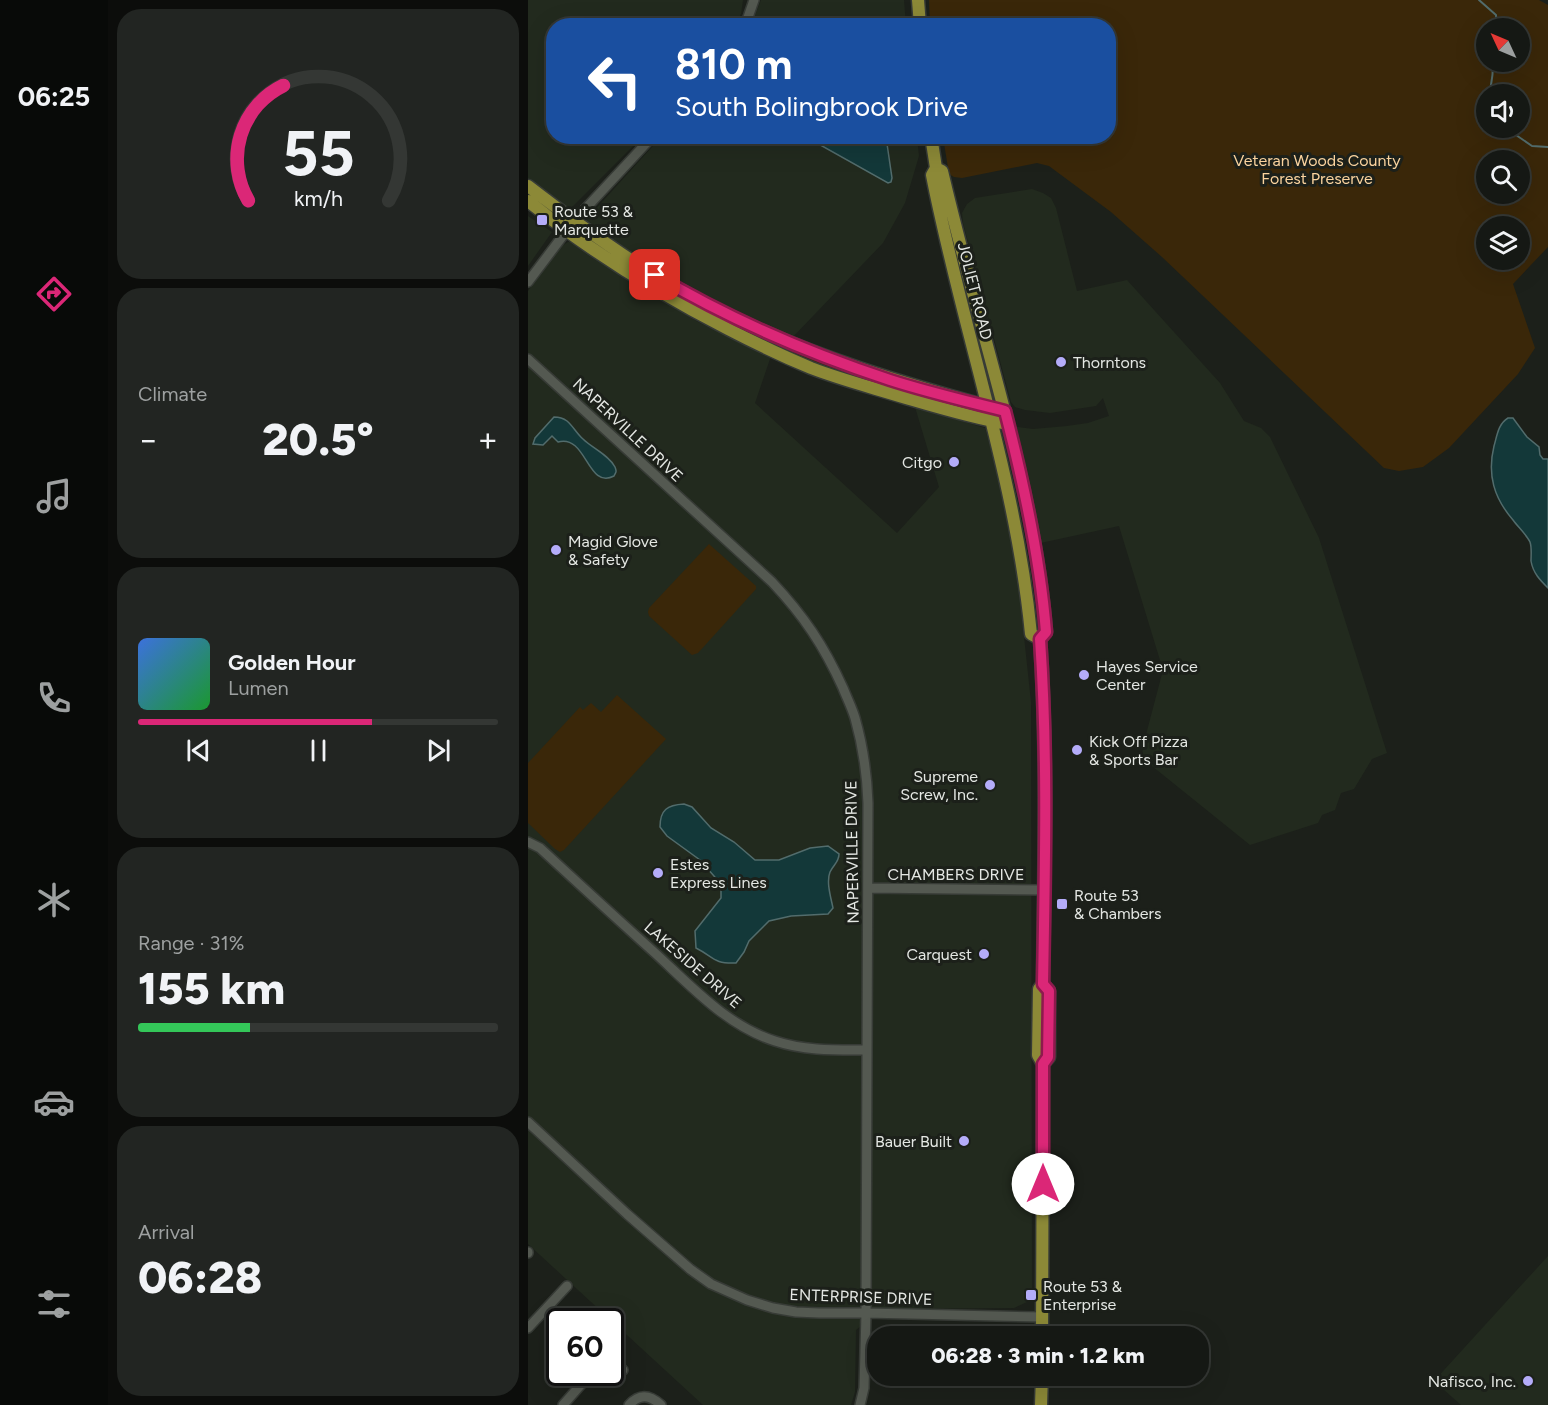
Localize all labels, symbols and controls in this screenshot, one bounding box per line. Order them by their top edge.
north arrow [1476,18,1530,72]
map controls [1476,18,1530,270]
text: 810 m [675,39,792,90]
icon: left [576,42,654,120]
text: 06:25 [18,80,90,113]
button: sound [1476,84,1530,138]
text: South Bolingbrook Drive [675,90,968,123]
text: 55 [282,116,354,191]
button: search [1476,150,1530,204]
park label: Veteran Woods County Forest Preserve [1233,151,1401,188]
text: km/h [294,186,342,211]
place label: Route 53 & Marquette [554,202,634,239]
marker: Route 53 & Marquette [535,213,549,227]
button: layers [1476,216,1530,270]
street label: JOLIET ROAD [954,240,996,342]
pin [629,249,680,300]
icon: arrive [638,258,671,291]
icon: directions [33,273,75,315]
place label: Thorntons [1073,353,1146,372]
marker: Thorntons [1054,355,1068,369]
street label: NAPERVILLE DRIVE [569,374,687,486]
text: Climate [138,382,207,406]
text: 20.5° [262,412,374,466]
text: − [138,420,159,459]
text: + [477,420,498,459]
place label: Citgo [902,453,942,472]
marker: Citgo [947,455,961,469]
icon: music [33,475,75,517]
place label: Magid Glove & Safety [568,532,658,569]
marker: Magid Glove & Safety [549,543,563,557]
text: Golden Hour [228,649,356,676]
place label: Hayes Service Center [1096,657,1198,694]
marker: Hayes Service Center [1077,668,1091,682]
text: Lumen [228,676,289,700]
icon: phone [33,677,75,719]
place label: Kick Off Pizza & Sports Bar [1089,732,1188,769]
icon: previous [182,734,215,767]
icon: pause [302,734,335,767]
icon: next [422,734,455,767]
marker: Kick Off Pizza & Sports Bar [1070,743,1084,757]
place label: Supreme Screw, Inc. [900,767,978,804]
marker: Supreme Screw, Inc. [983,778,997,792]
street label: NAPERVILLE DRIVE [841,780,863,924]
place label: Estes Express Lines [670,855,767,892]
street label: CHAMBERS DRIVE [888,865,1024,884]
marker: Estes Express Lines [651,866,665,880]
icon: climate [33,879,75,921]
place label: Route 53 & Chambers [1074,886,1161,923]
marker: Route 53 & Chambers [1055,897,1069,911]
street label: LAKESIDE DRIVE [640,918,746,1012]
text: Range · 31% [138,931,244,955]
place label: Carquest [906,945,972,964]
marker: Carquest [977,947,991,961]
text: 155 km [138,961,285,1015]
icon: car [33,1081,75,1123]
place label: Bauer Built [875,1132,952,1151]
marker: Bauer Built [957,1134,971,1148]
position arrow [1011,1152,1075,1216]
text: Arrival [138,1220,194,1244]
text: 06:28 [138,1250,262,1304]
place label: Route 53 & Enterprise [1043,1277,1123,1314]
icon: filters [33,1283,75,1325]
street label: ENTERPRISE DRIVE [789,1285,933,1309]
marker: Route 53 & Enterprise [1024,1288,1038,1302]
speed limit sign: 60 [546,1308,624,1386]
text: 06:28 · 3 min · 1.2 km [931,1342,1145,1369]
place label: Nafisco, Inc. [1428,1372,1516,1391]
marker: Nafisco, Inc. [1521,1374,1535,1388]

